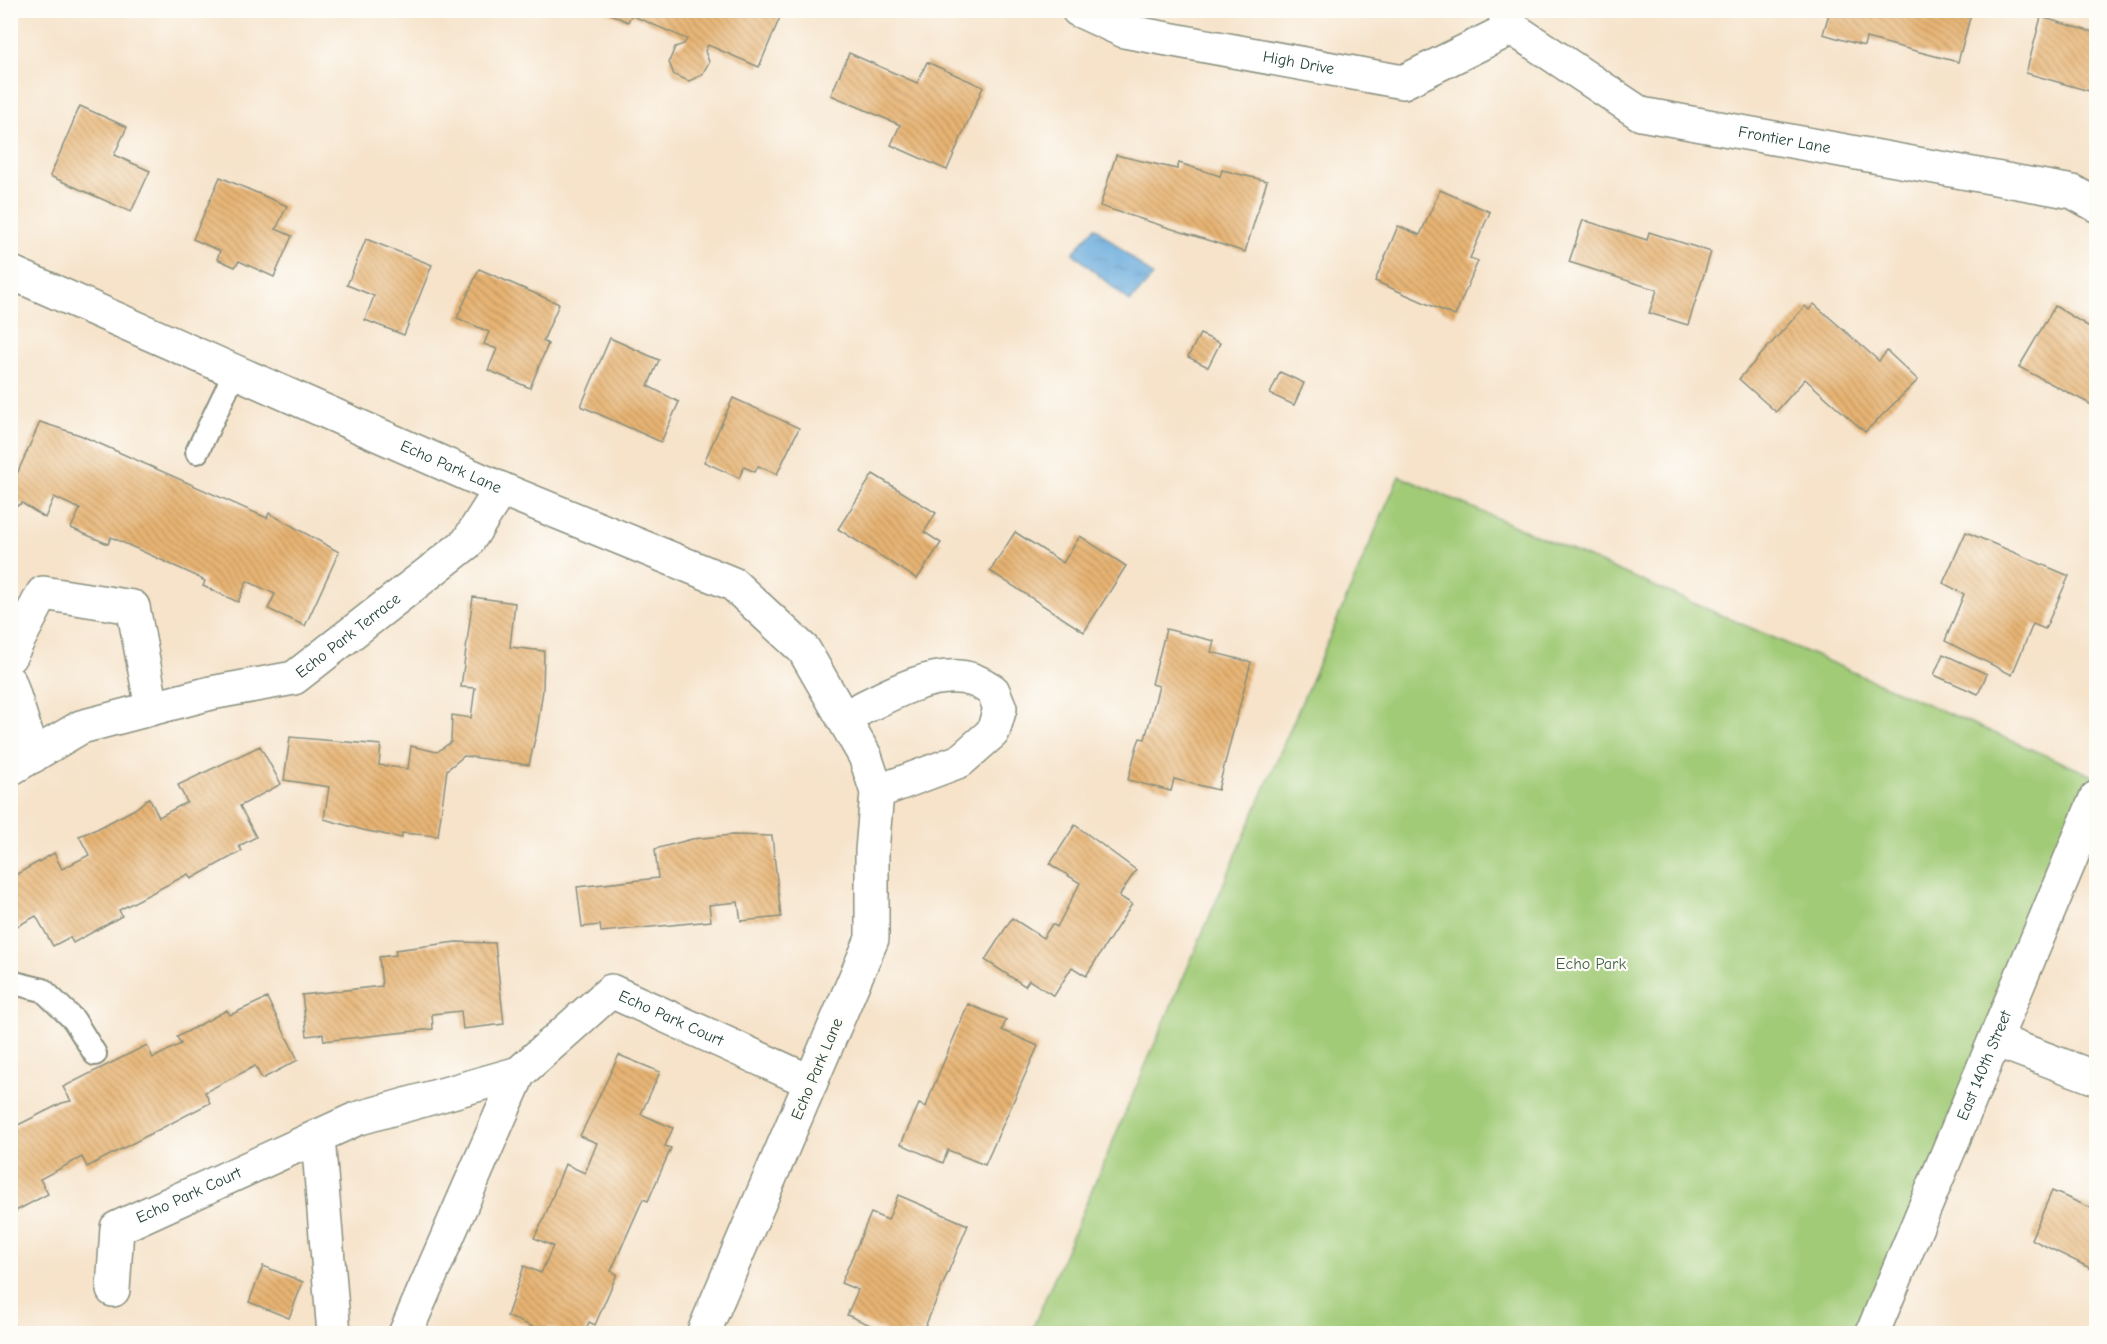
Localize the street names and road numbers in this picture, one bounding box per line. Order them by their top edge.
street label: High Drive [1261,48,1336,78]
street label: Frontier Lane [1737,123,1832,157]
street label: Echo Park Lane [398,437,504,497]
street label: Echo Park Terrace [292,589,404,682]
street label: Echo Park Court [616,987,727,1050]
street label: East 140th Street [1953,1008,2015,1123]
street label: Echo Park Lane [788,1016,846,1122]
street label: Echo Park Court [134,1163,244,1227]

